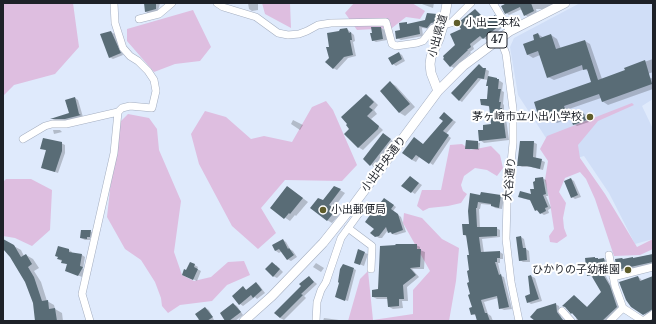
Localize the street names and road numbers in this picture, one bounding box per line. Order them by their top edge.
street label: 小出県道 [426,13,450,59]
road number: 47 [487,32,507,48]
street label: 小出中央通り [359,134,409,194]
street label: 大谷通り [501,156,519,202]

